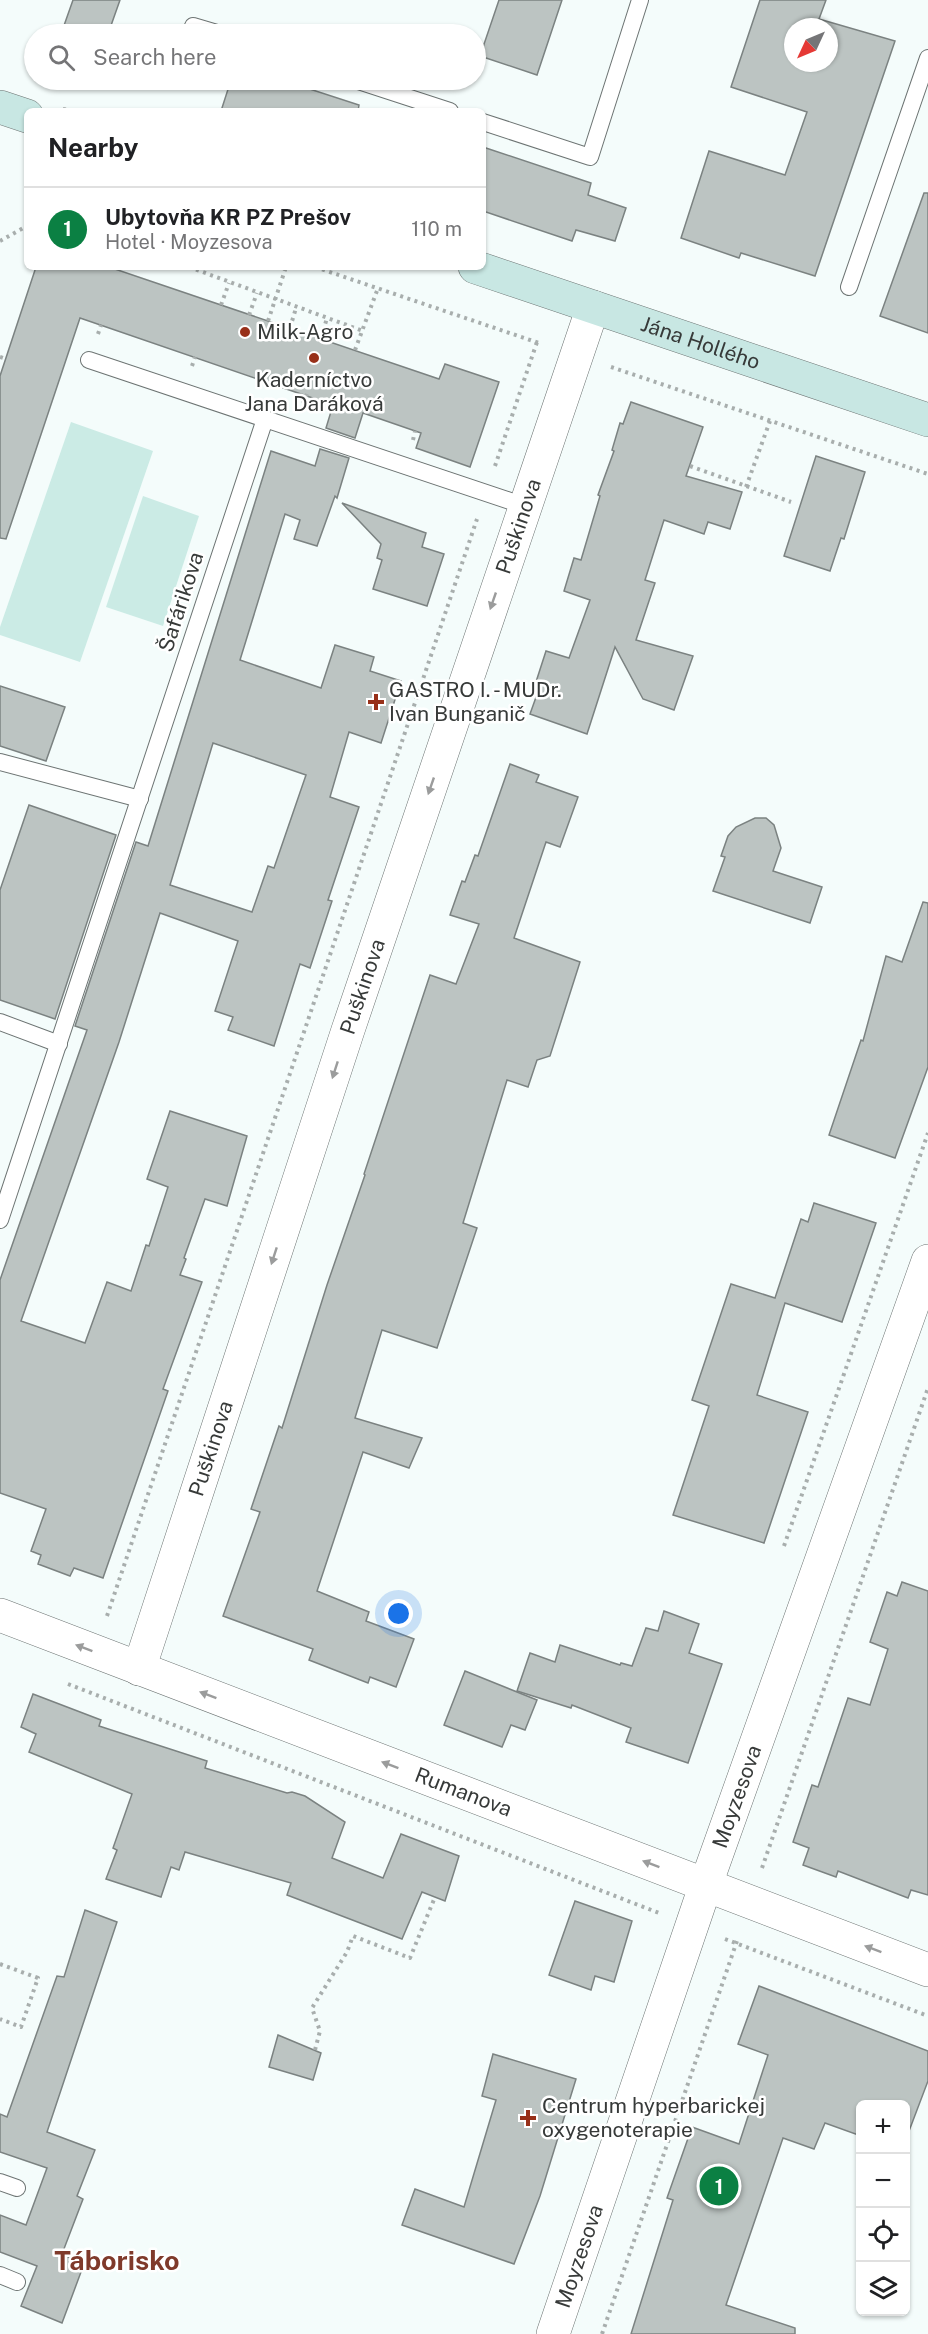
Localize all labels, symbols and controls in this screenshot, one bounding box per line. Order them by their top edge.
north arrow [784,18,838,72]
search box [24,24,486,90]
icon: search [45,41,78,74]
text: Search here [93,44,217,70]
text: Nearby [48,132,138,163]
text: Ubytovňa KR PZ Prešov [105,204,351,230]
text: 1 [63,217,72,241]
text: 110 m [411,217,462,241]
text: Hotel · Moyzesova [105,230,273,254]
street label: Jána Hollého [638,311,764,374]
place label: Milk-Agro [257,319,353,344]
marker: Milk-Agro [238,325,252,339]
marker: Kaderníctvo Jana Daráková [307,351,321,365]
place label: Kaderníctvo Jana Daráková [244,367,384,416]
street label: Puškinova [490,475,546,577]
street label: Šafárikova [153,549,208,655]
one-way arrow [488,592,497,610]
place label: GASTRO I. - MUDr. Ivan Bunganič [389,677,562,726]
marker: GASTRO I. - MUDr. Ivan Bunganič [367,693,385,711]
one-way arrow [425,777,435,795]
street label: Puškinova [334,936,390,1037]
one-way arrow [329,1061,339,1079]
one-way arrow [269,1247,278,1265]
street label: Puškinova [183,1397,238,1499]
your location [384,1599,413,1628]
one-way arrow [75,1643,93,1653]
one-way arrow [199,1690,217,1700]
street label: Moyzesova [707,1742,766,1851]
one-way arrow [381,1759,399,1769]
street label: Rumanova [411,1762,516,1822]
one-way arrow [642,1859,660,1868]
one-way arrow [864,1944,882,1954]
place label: Centrum hyperbarickej oxygenoterapie [542,2093,765,2142]
map controls [856,2100,910,2316]
button: + [856,2100,910,2154]
marker: Centrum hyperbarickej oxygenoterapie [519,2109,537,2127]
button: − [856,2154,910,2208]
pin: 1 [700,2164,738,2208]
street label: Moyzesova [550,2201,608,2311]
button: locate [856,2208,910,2262]
district label: Táborisko [54,2244,180,2276]
button: layers [856,2262,910,2316]

